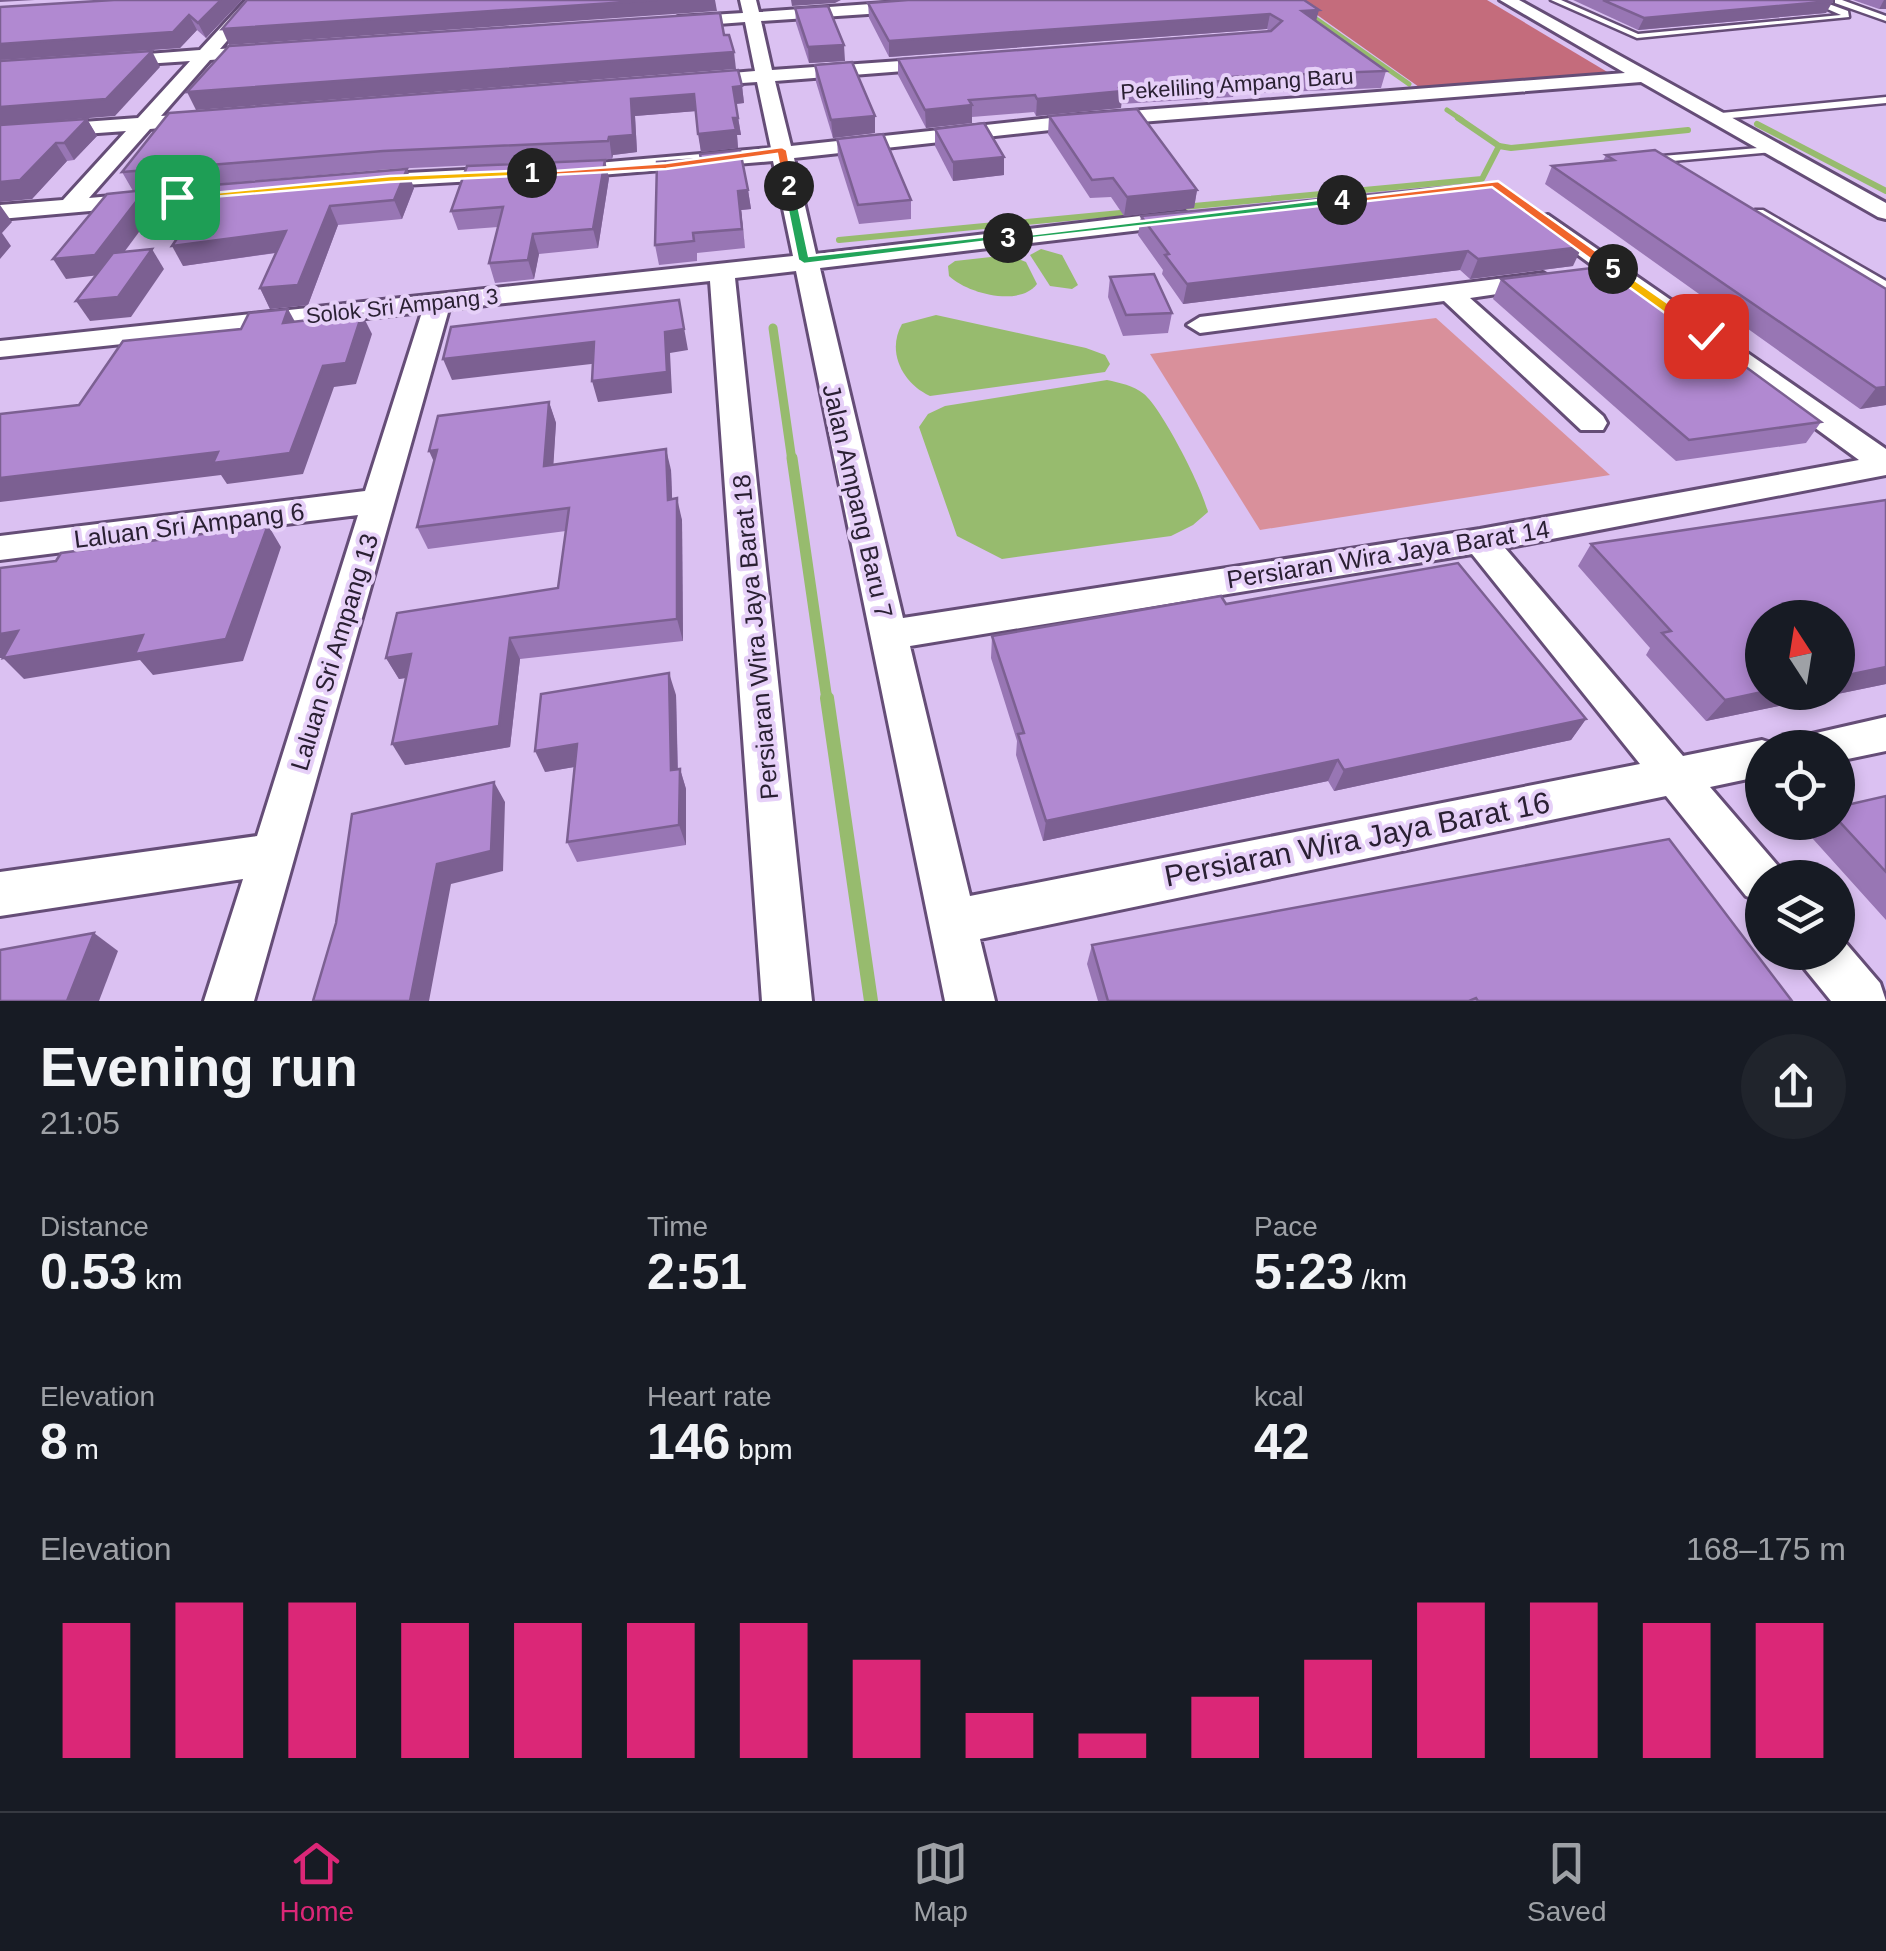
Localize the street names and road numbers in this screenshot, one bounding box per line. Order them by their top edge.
street label: Pekeliling Ampang Baru [1120,63,1354,105]
street label: Solok Sri Ampang 3 [305,283,499,329]
street label: Jalan Ampang Baru 7 [817,381,899,621]
street label: Persiaran Wira Jaya Barat 18 [727,473,783,801]
street label: Laluan Sri Ampang 6 [72,497,306,553]
street label: Persiaran Wira Jaya Barat 14 [1225,515,1552,593]
street label: Laluan Sri Ampang 13 [285,530,383,774]
street label: Persiaran Wira Jaya Barat 16 [1162,785,1552,893]

